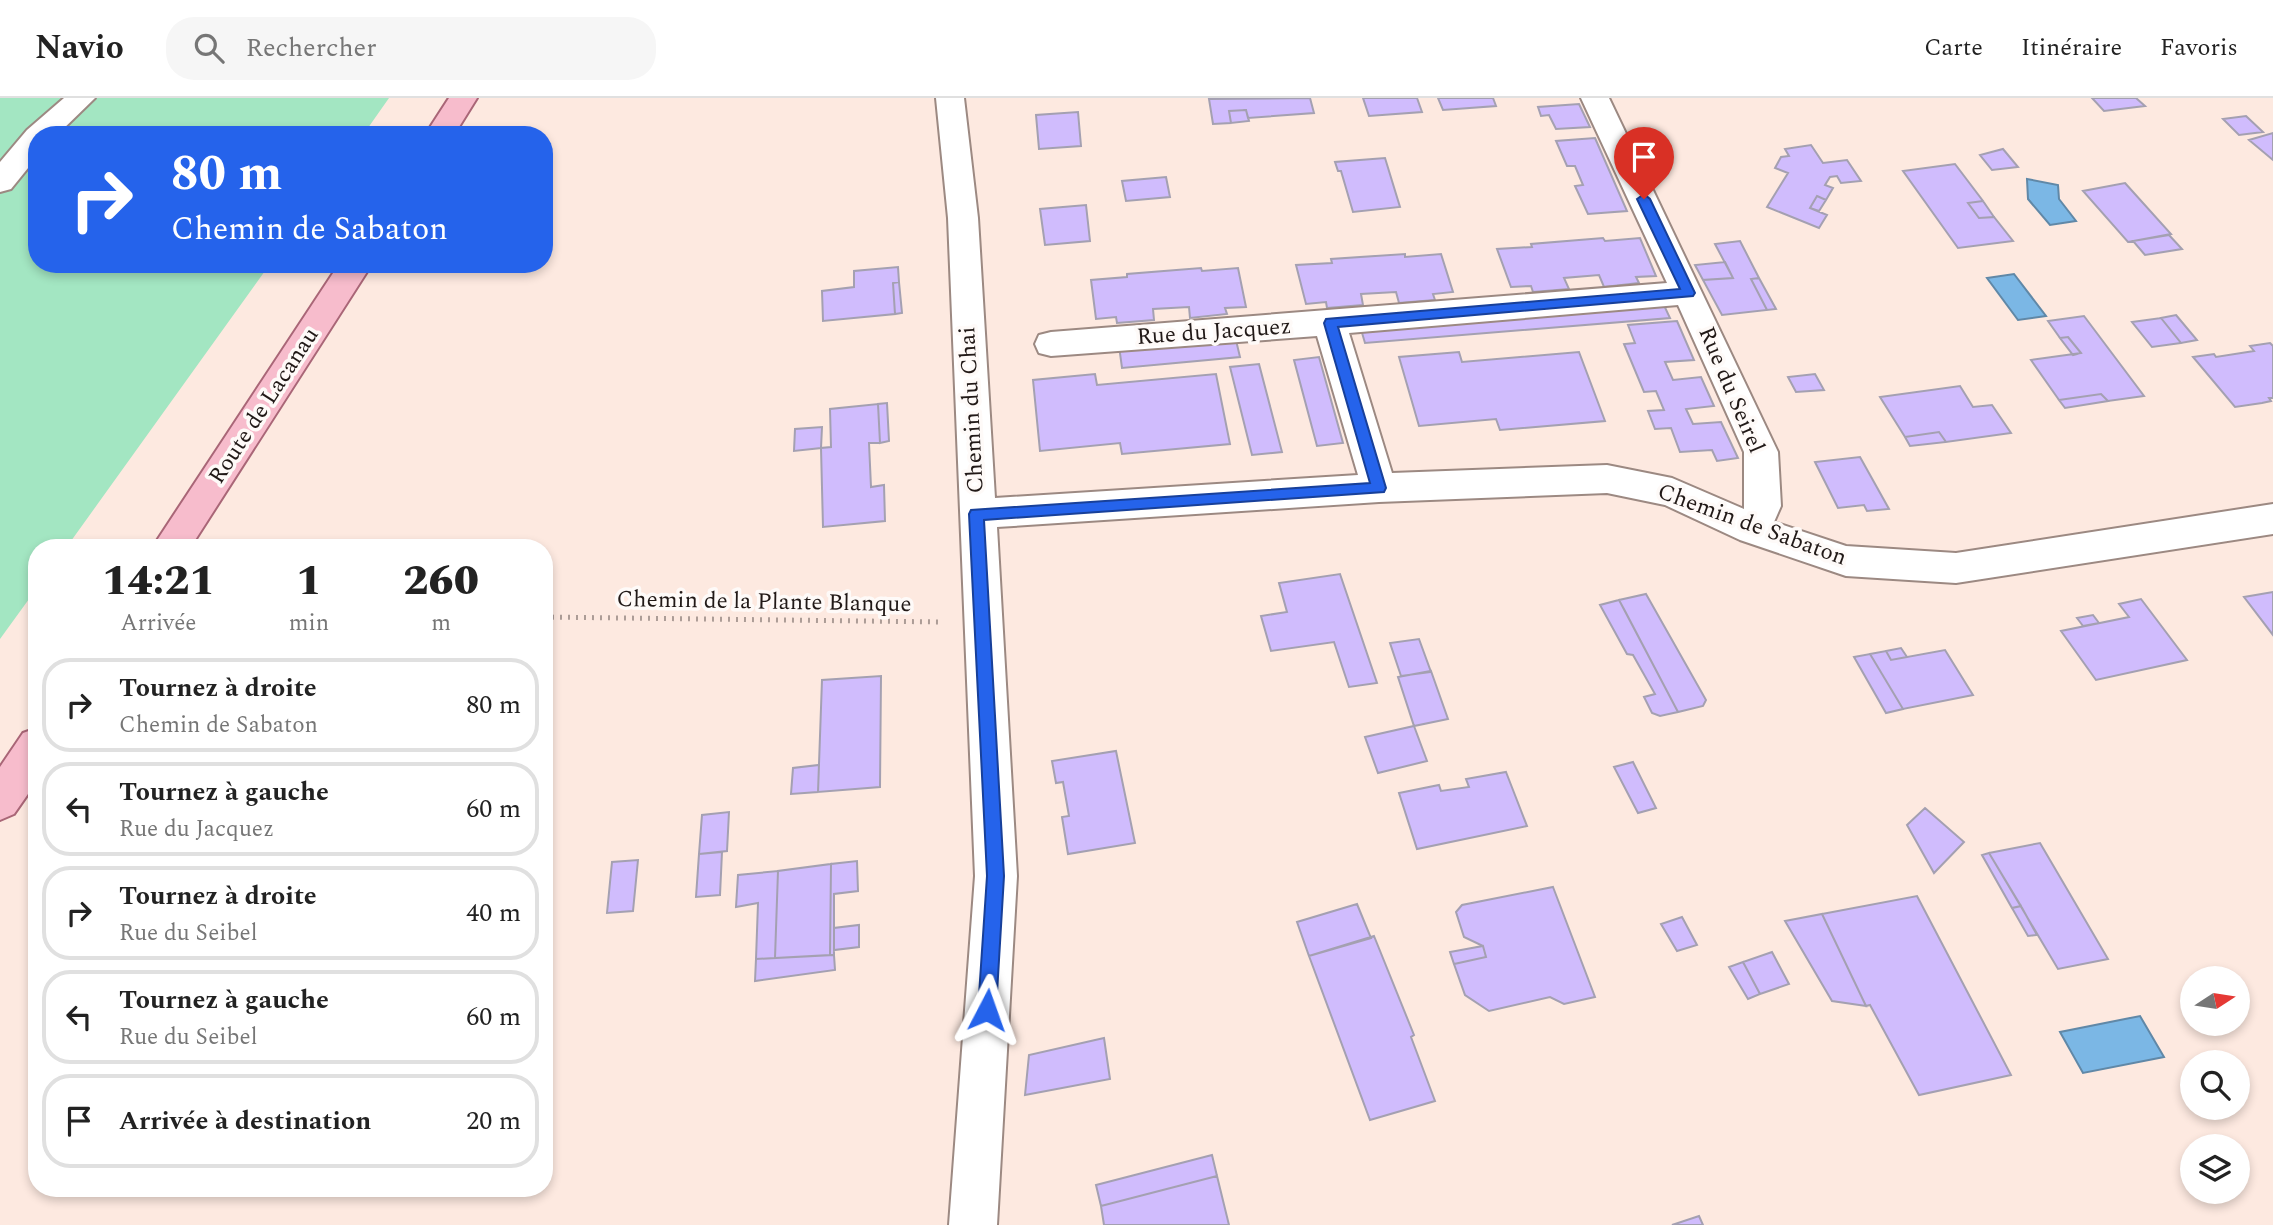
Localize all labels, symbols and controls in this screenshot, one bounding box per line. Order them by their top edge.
search box [166,17,656,80]
text: Navio [35,23,124,73]
text: Rechercher [246,28,377,68]
icon: search [190,29,228,67]
text: Carte [1924,30,1983,66]
text: Itinéraire [2021,30,2122,66]
text: Favoris [2160,30,2238,66]
pin [1614,127,1674,199]
text: 80 m [171,137,282,212]
icon: arrive [1625,138,1663,176]
icon: right [56,154,147,245]
text: Chemin de Sabaton [171,205,448,254]
street label: Rue du Jacquez [1135,309,1293,355]
street label: Route de Lacanau [200,321,328,491]
street label: Rue du Seirel [1689,321,1773,459]
street label: Chemin du Chai [950,326,994,494]
street label: Chemin de Sabaton [1653,475,1851,575]
text: 14:21 [102,550,215,613]
text: 1 [296,550,322,613]
text: 260 [403,550,479,613]
street label: Chemin de la Plante Blanque [616,582,912,622]
text: Arrivée [120,606,196,641]
text: min [289,606,329,641]
text: m [431,606,451,641]
text: Tournez à droite [119,668,317,708]
text: 80 m [466,685,521,725]
icon: right [60,686,98,724]
text: Chemin de Sabaton [119,708,318,743]
text: Tournez à gauche [119,772,329,812]
text: 60 m [466,789,521,829]
icon: left [60,790,98,828]
text: Rue du Jacquez [119,812,274,847]
text: Tournez à droite [119,876,317,916]
text: 40 m [466,893,521,933]
icon: right [60,894,98,932]
text: Rue du Seibel [119,916,257,951]
north arrow [2180,966,2250,1036]
map controls [2180,966,2250,1204]
position arrow [950,973,1024,1047]
text: Tournez à gauche [119,980,329,1020]
text: 60 m [466,997,521,1037]
icon: left [60,998,98,1036]
text: Rue du Seibel [119,1020,257,1055]
button: search [2180,1050,2250,1120]
text: Arrivée à destination [119,1101,371,1141]
text: 20 m [466,1101,521,1141]
icon: arrive [60,1102,98,1140]
button: layers [2180,1134,2250,1204]

